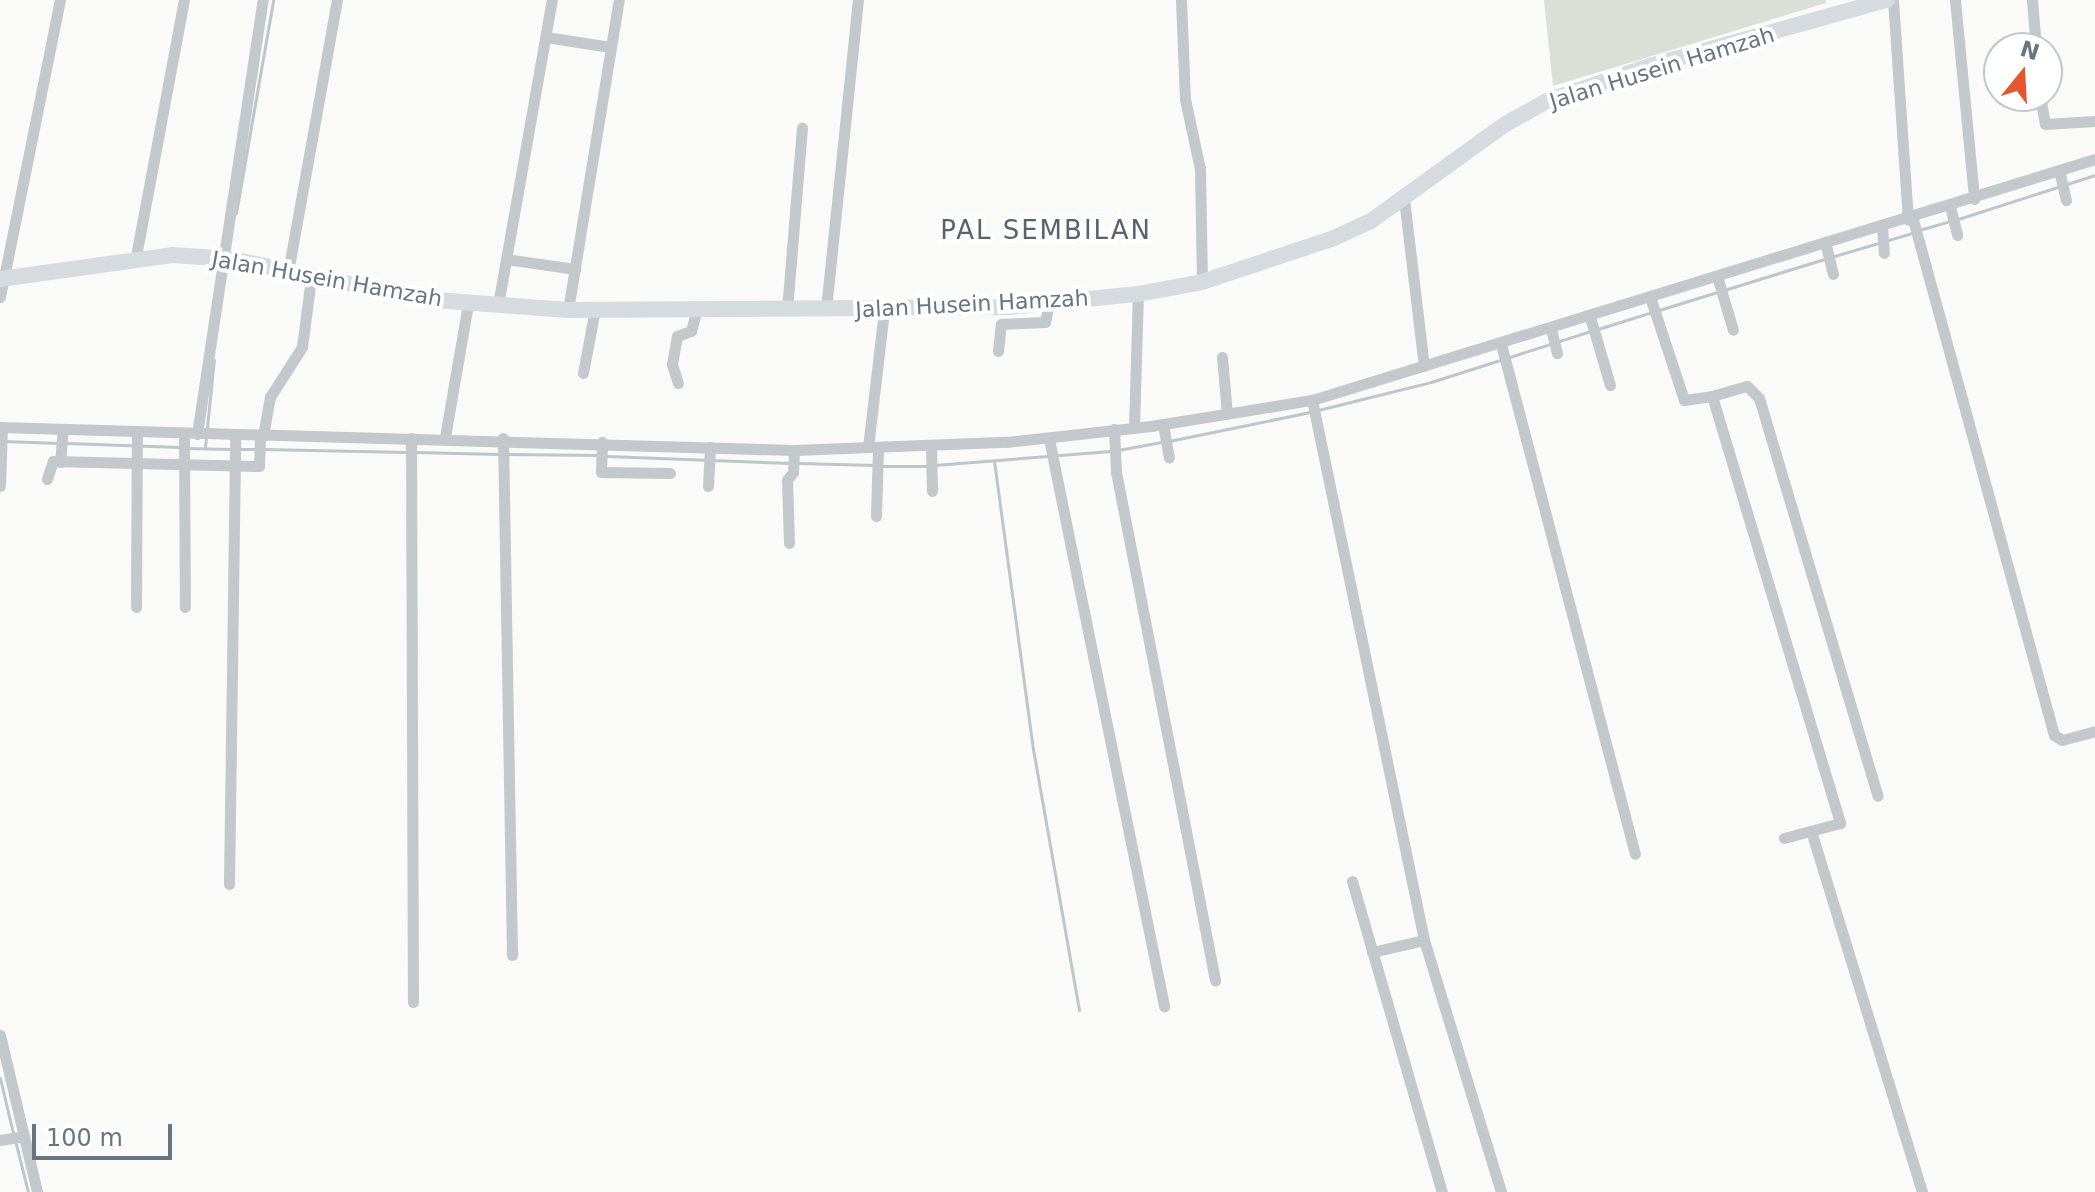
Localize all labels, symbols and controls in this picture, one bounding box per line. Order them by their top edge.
street label: Jalan Husein Hamzah [1547,21,1777,115]
north arrow [1983,32,2063,112]
text: N [2017,36,2043,65]
district label: PAL SEMBILAN [940,215,1152,247]
street label: Jalan Husein Hamzah [210,246,444,312]
street label: Jalan Husein Hamzah [855,285,1089,323]
scale bar [36,1108,176,1158]
text: 100 m [46,1124,123,1152]

